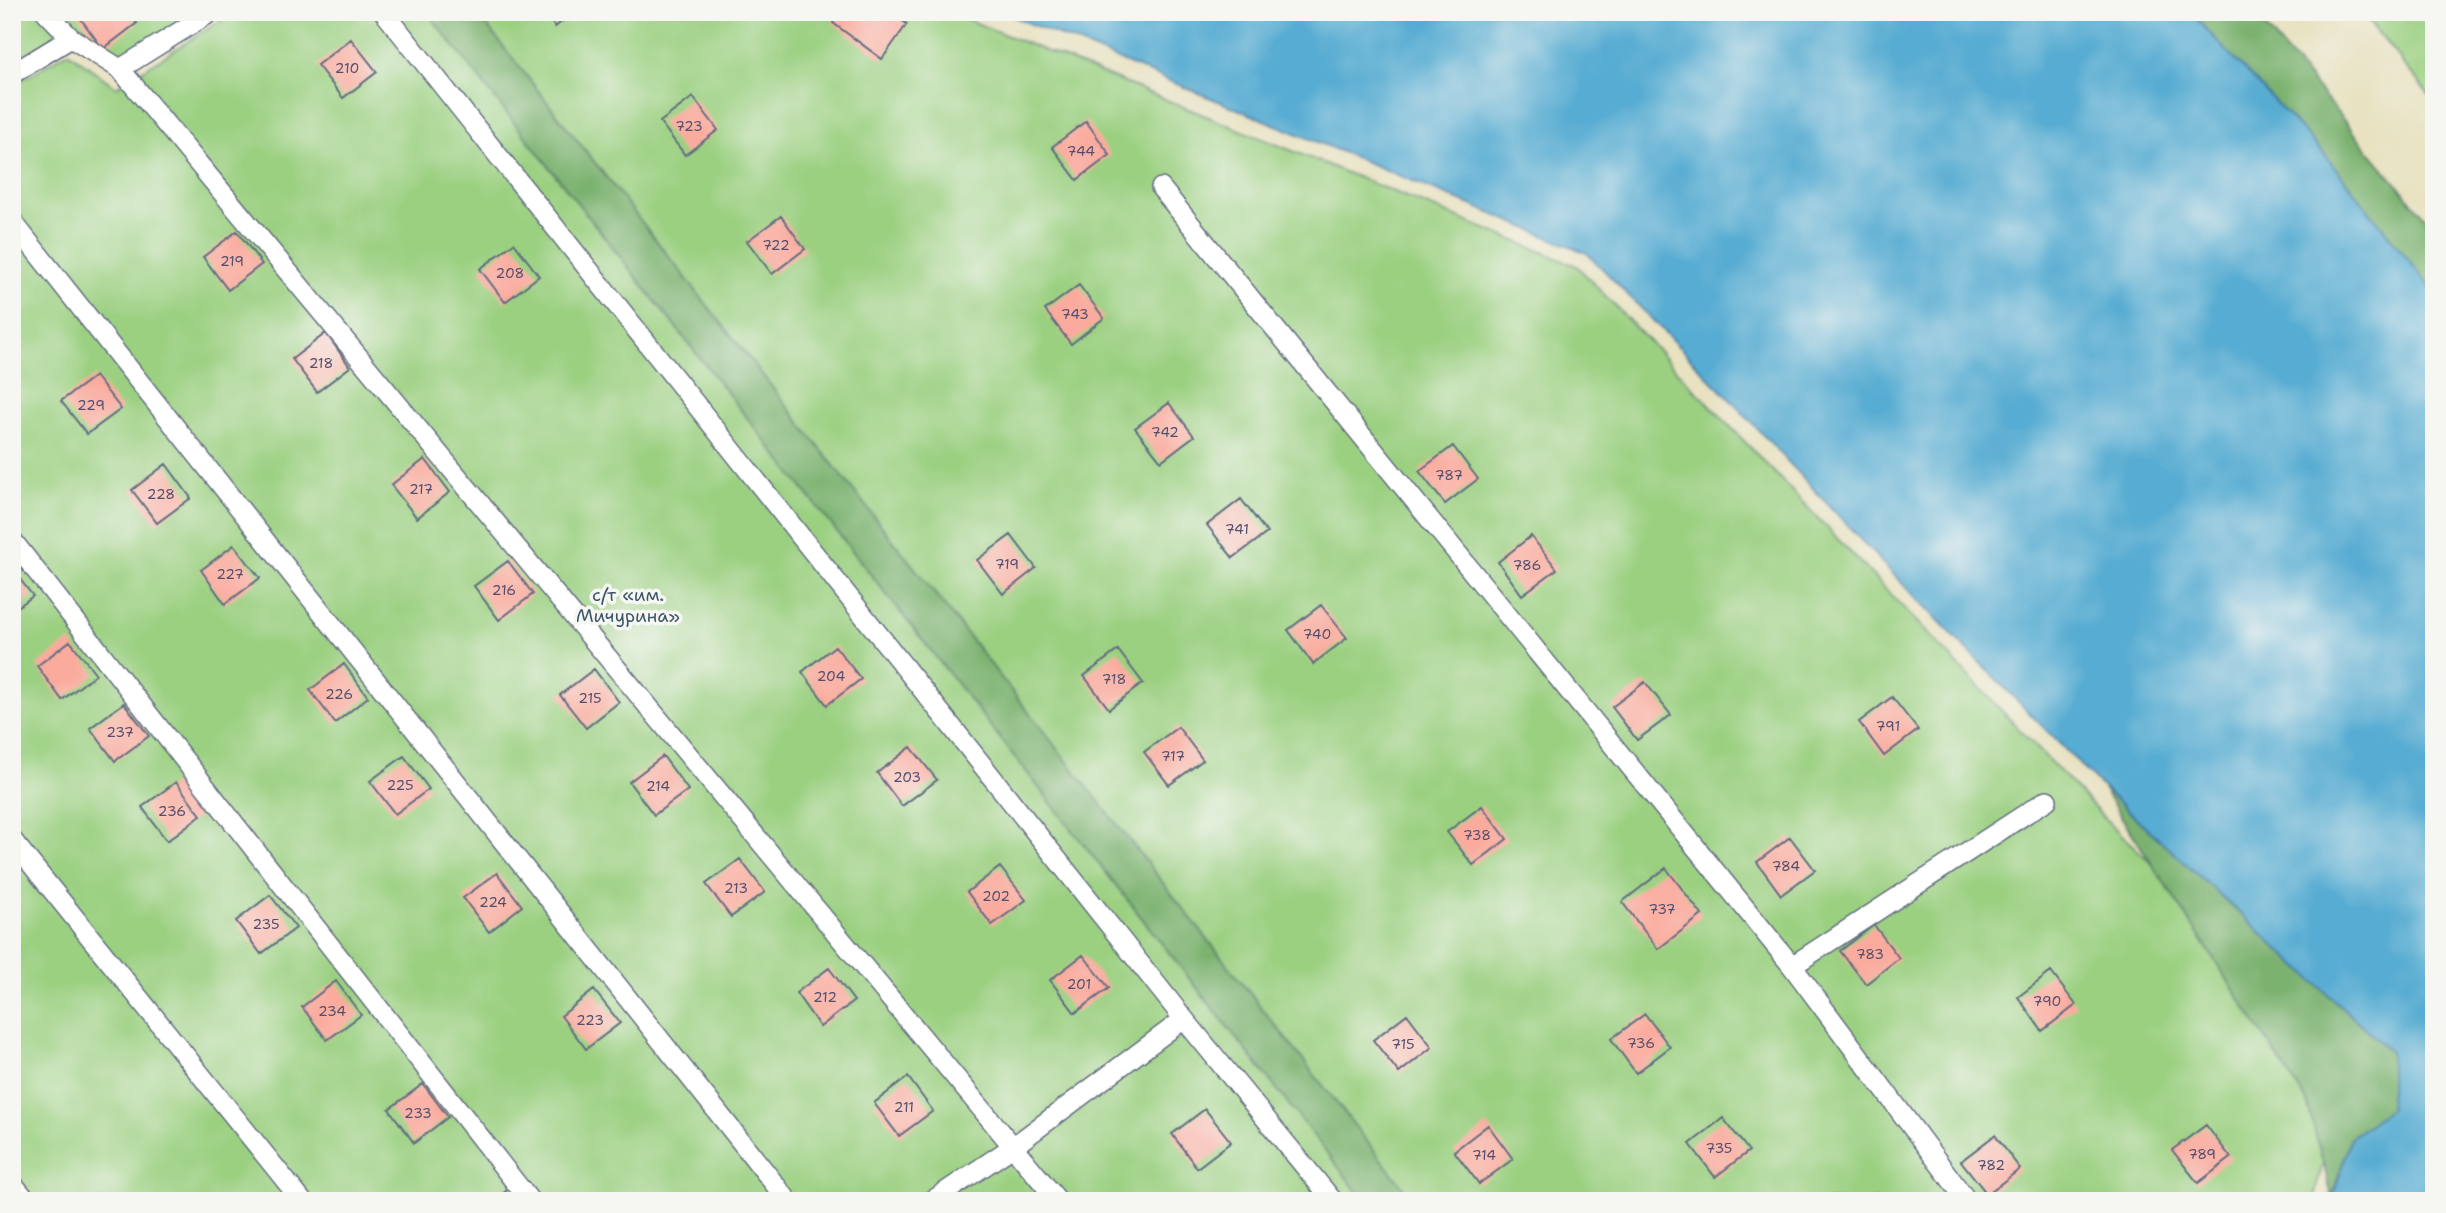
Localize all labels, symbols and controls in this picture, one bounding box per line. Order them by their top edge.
house number: 210 [335,59,359,77]
house number: 723 [675,117,703,135]
house number: 744 [1067,142,1095,160]
house number: 722 [762,236,790,254]
house number: 219 [220,252,244,270]
house number: 208 [496,264,524,282]
house number: 743 [1061,305,1089,323]
house number: 218 [309,354,333,372]
house number: 229 [77,396,105,414]
house number: 742 [1151,423,1179,441]
house number: 787 [1435,466,1463,484]
house number: 217 [409,480,433,498]
house number: 228 [147,485,175,503]
house number: 741 [1225,520,1249,538]
house number: 719 [995,555,1019,573]
house number: 786 [1513,556,1541,574]
house number: 227 [216,565,244,583]
house number: 216 [492,581,516,599]
park label: с/т «им. Мичурина» [576,583,680,628]
house number: 740 [1303,625,1331,643]
house number: 204 [817,667,845,685]
house number: 718 [1102,670,1126,688]
house number: 226 [325,685,353,703]
house number: 215 [578,689,602,707]
house number: 791 [1876,717,1900,735]
house number: 237 [106,723,134,741]
house number: 717 [1161,747,1185,765]
house number: 203 [893,768,921,786]
house number: 225 [386,776,414,794]
house number: 214 [646,777,670,795]
house number: 236 [158,802,186,820]
house number: 738 [1463,826,1491,844]
house number: 784 [1772,857,1800,875]
house number: 213 [724,879,748,897]
house number: 202 [982,887,1010,905]
house number: 224 [479,893,507,911]
house number: 737 [1648,900,1676,918]
house number: 235 [252,915,280,933]
house number: 783 [1856,945,1884,963]
house number: 201 [1067,975,1091,993]
house number: 212 [813,988,837,1006]
house number: 790 [2033,992,2061,1010]
house number: 234 [318,1002,346,1020]
house number: 223 [576,1011,604,1029]
house number: 736 [1627,1034,1655,1052]
house number: 715 [1391,1035,1415,1053]
house number: 211 [894,1098,914,1116]
house number: 233 [404,1104,432,1122]
house number: 735 [1706,1139,1732,1157]
house number: 789 [2188,1145,2216,1163]
house number: 714 [1472,1146,1496,1164]
house number: 782 [1977,1156,2005,1174]

